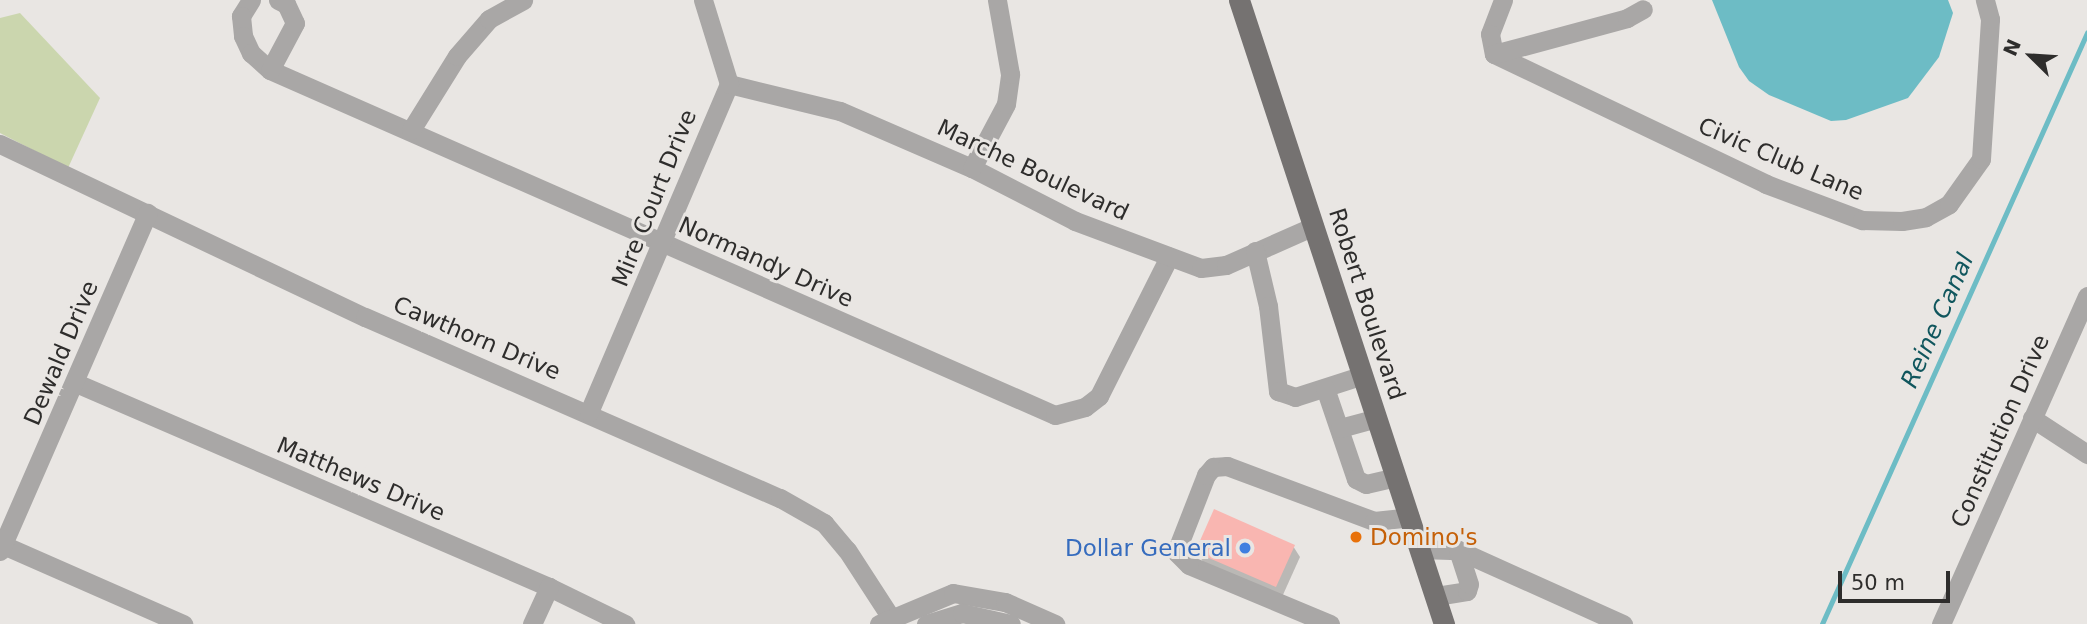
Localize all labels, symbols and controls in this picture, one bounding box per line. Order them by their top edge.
north arrow [1996,21,2066,91]
text: N [1999,36,2025,59]
street label: Mire Court Drive [606,105,702,291]
street label: Civic Club Lane [1694,112,1868,206]
street label: Marche Boulevard [933,114,1133,226]
street label: Robert Boulevard [1323,205,1411,403]
street label: Normandy Drive [674,211,858,313]
water label: Reine Canal [1896,249,1980,393]
street label: Dewald Drive [18,277,104,429]
street label: Cawthorn Drive [389,290,565,386]
street label: Constitution Drive [1945,330,2055,532]
street label: Matthews Drive [273,431,449,527]
place label: Domino's [1370,523,1478,551]
marker: Domino's [1348,529,1364,545]
place label: Dollar General [1065,534,1231,562]
marker: Dollar General [1237,540,1253,556]
scale bar [1842,558,1954,602]
text: 50 m [1851,571,1905,595]

